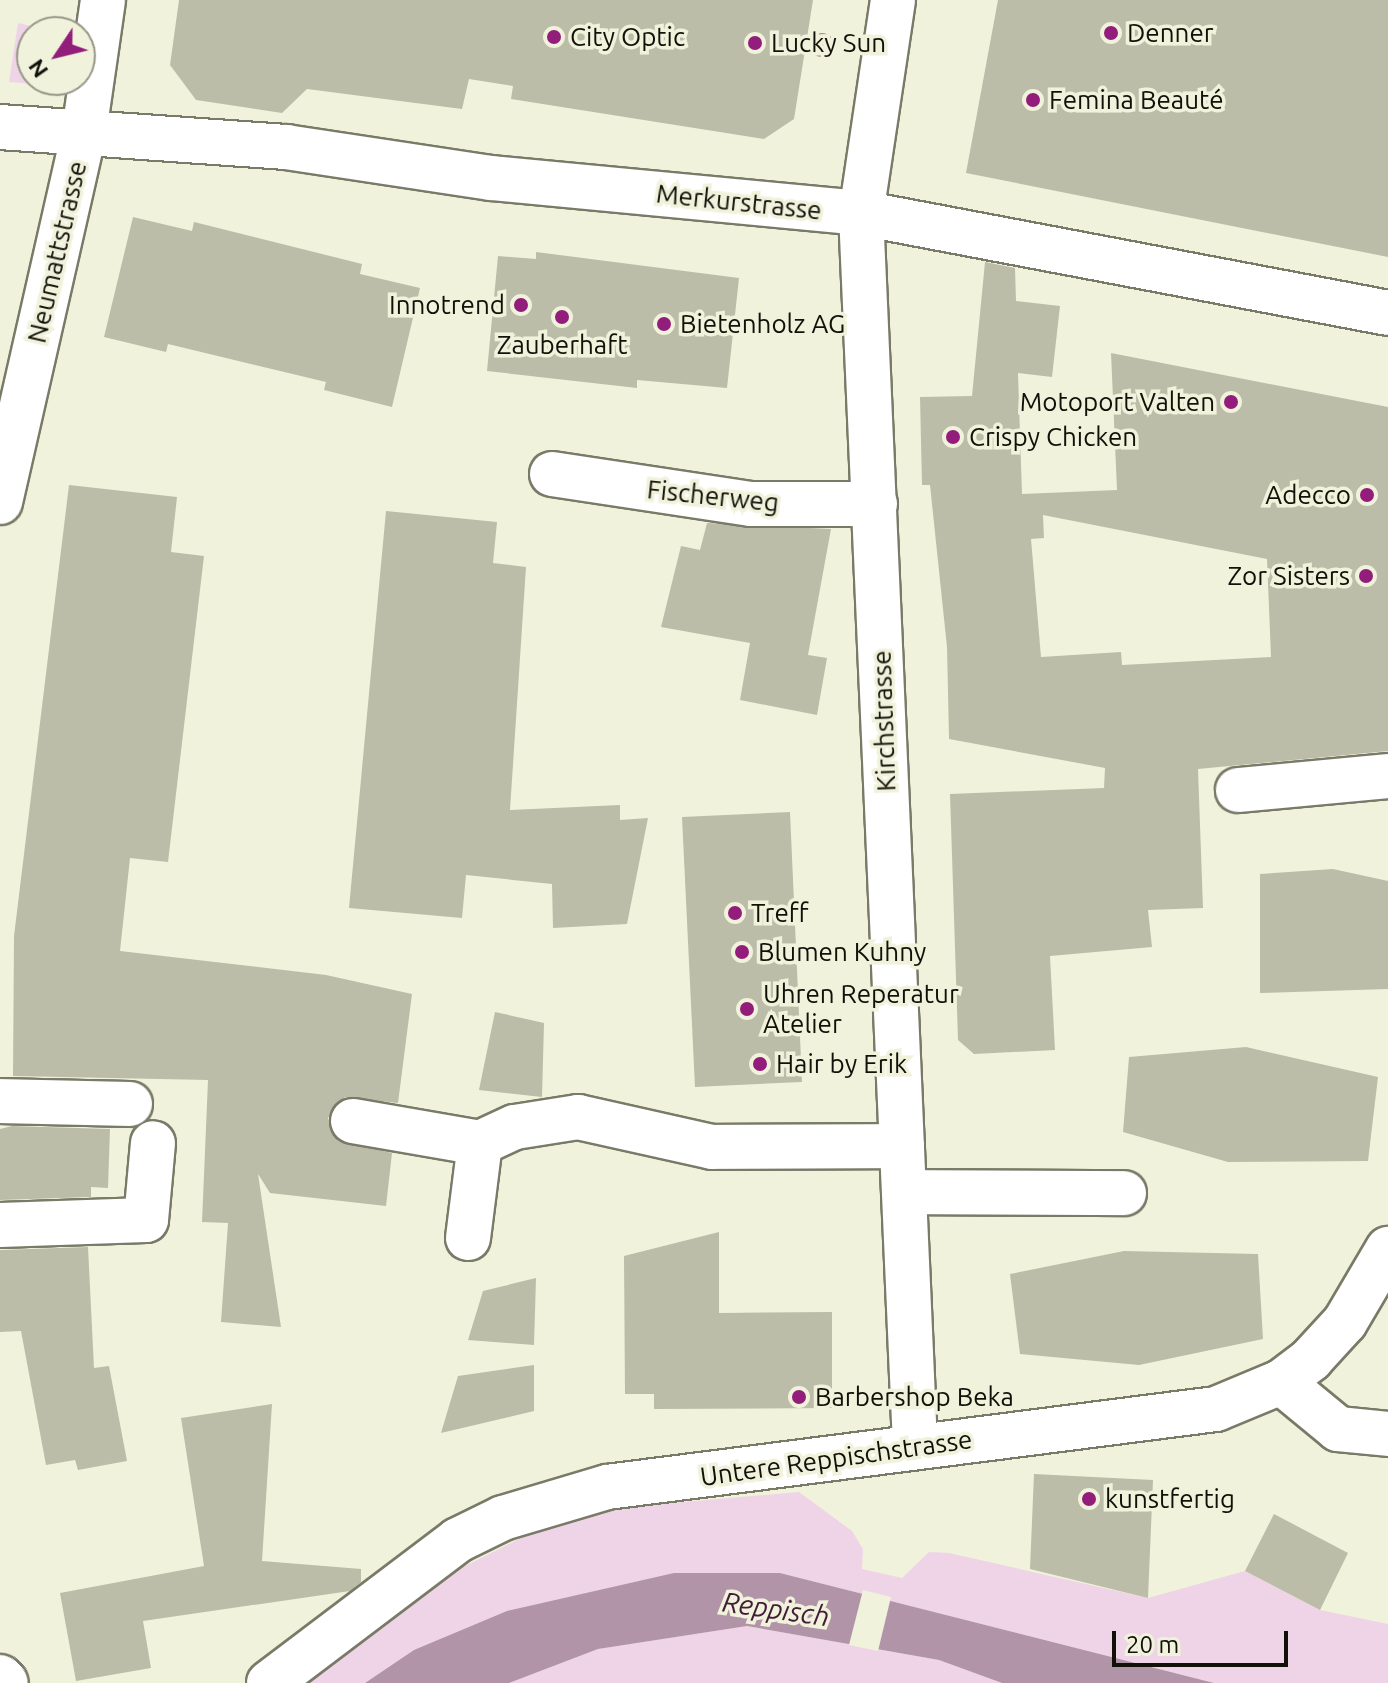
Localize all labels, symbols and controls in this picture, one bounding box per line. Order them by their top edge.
north arrow [16,16,96,96]
place label: Denner [1127,17,1214,49]
place label: City Optic [570,21,685,53]
marker: Denner [1102,24,1120,42]
place label: Lucky Sun [771,27,886,59]
marker: City Optic [545,28,563,46]
marker: Lucky Sun [746,34,764,52]
text: N [23,55,53,83]
place label: Femina Beauté [1049,84,1224,116]
marker: Femina Beauté [1024,91,1042,109]
street label: Neumattstrasse [21,158,93,346]
street label: Merkurstrasse [655,178,823,226]
place label: Innotrend [389,289,505,321]
marker: Innotrend [512,296,530,314]
marker: Zauberhaft [553,308,571,326]
place label: Bietenholz AG [680,308,845,340]
marker: Bietenholz AG [655,315,673,333]
place label: Zauberhaft [497,329,627,361]
place label: Motoport Valten [1020,386,1215,418]
marker: Motoport Valten [1222,393,1240,411]
place label: Crispy Chicken [969,421,1137,453]
marker: Crispy Chicken [944,428,962,446]
street label: Fischerweg [646,474,780,518]
place label: Adecco [1265,479,1351,511]
marker: Adecco [1358,486,1376,504]
place label: Zor Sisters [1228,560,1350,592]
marker: Zor Sisters [1357,567,1375,585]
street label: Kirchstrasse [866,650,902,792]
place label: Treff [751,897,809,929]
marker: Treff [726,904,744,922]
place label: Blumen Kuhny [758,936,926,968]
marker: Blumen Kuhny [733,943,751,961]
place label: Uhren Reperatur Atelier [763,978,959,1040]
marker: Uhren Reperatur Atelier [738,1000,756,1018]
place label: Hair by Erik [776,1048,907,1080]
marker: Hair by Erik [751,1055,769,1073]
place label: Barbershop Beka [815,1381,1014,1413]
marker: Barbershop Beka [790,1388,808,1406]
street label: Untere Reppischstrasse [698,1423,974,1493]
place label: kunstfertig [1105,1483,1235,1515]
marker: kunstfertig [1080,1490,1098,1508]
water label: Reppisch [720,1585,832,1633]
scale bar [1116,1615,1292,1665]
text: 20 m [1126,1631,1179,1658]

